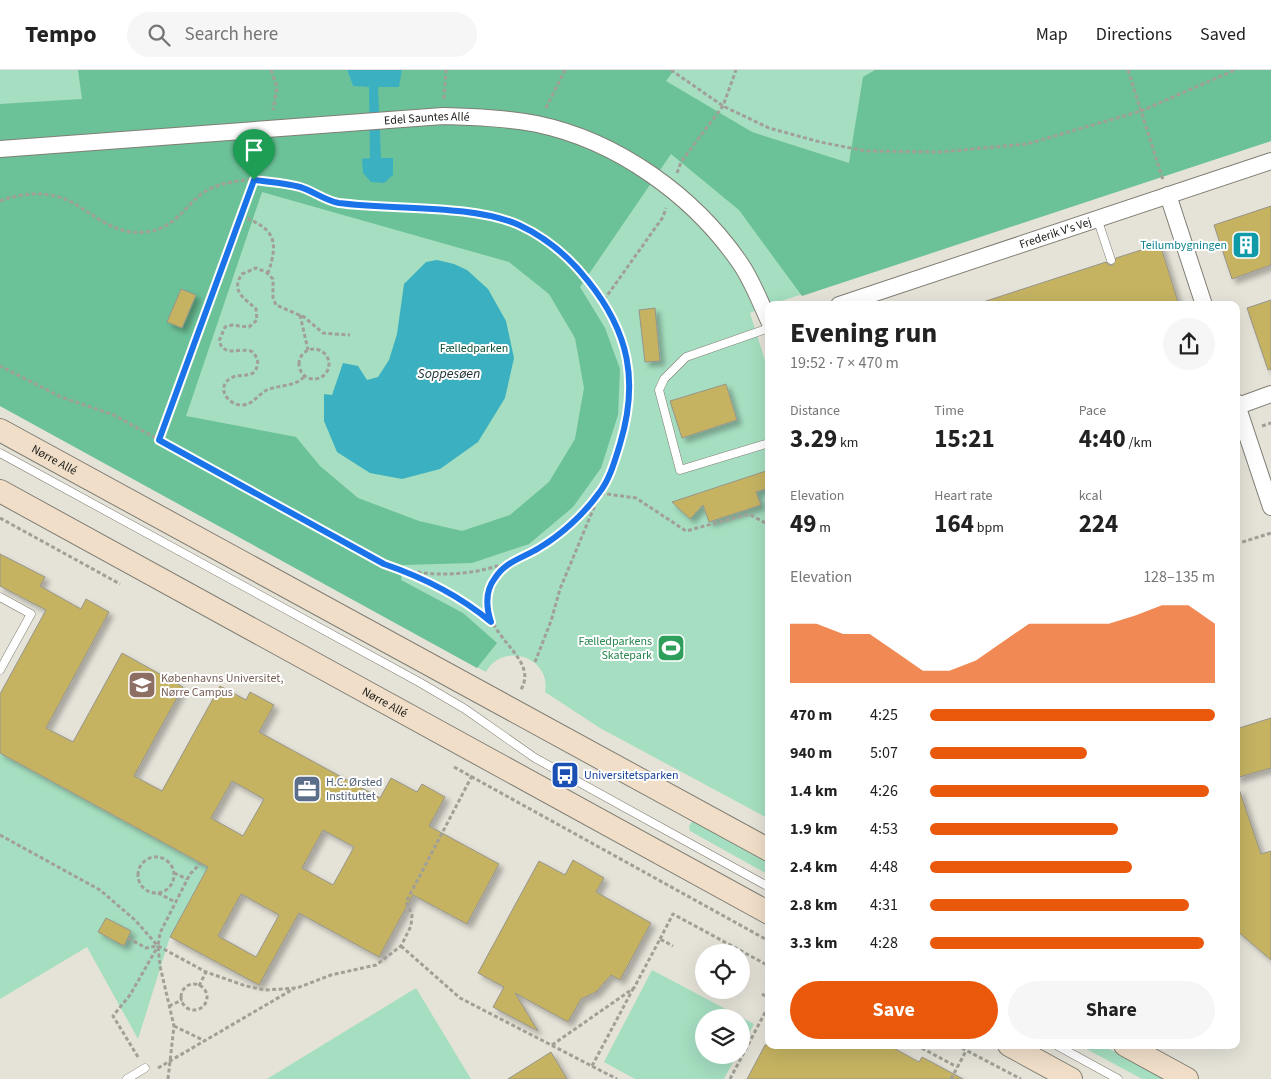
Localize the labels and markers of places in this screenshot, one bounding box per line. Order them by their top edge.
pin [233,129,275,180]
building icon: Teilumbygningen [1231,230,1261,260]
place label: Teilumbygningen [1140,237,1227,254]
place label: Fælledparkens Skatepark [578,633,652,664]
sports icon: Fælledparkens Skatepark [656,633,686,663]
school or university icon: Københavns Universitet, Nørre Campus [127,670,157,700]
place label: Københavns Universitet, Nørre Campus [161,670,283,701]
bus stop icon: Universitetsparken [550,760,580,790]
place label: Universitetsparken [584,767,679,784]
office icon: H.C. Ørsted Instituttet [292,774,322,804]
place label: H.C. Ørsted Instituttet [326,774,382,805]

